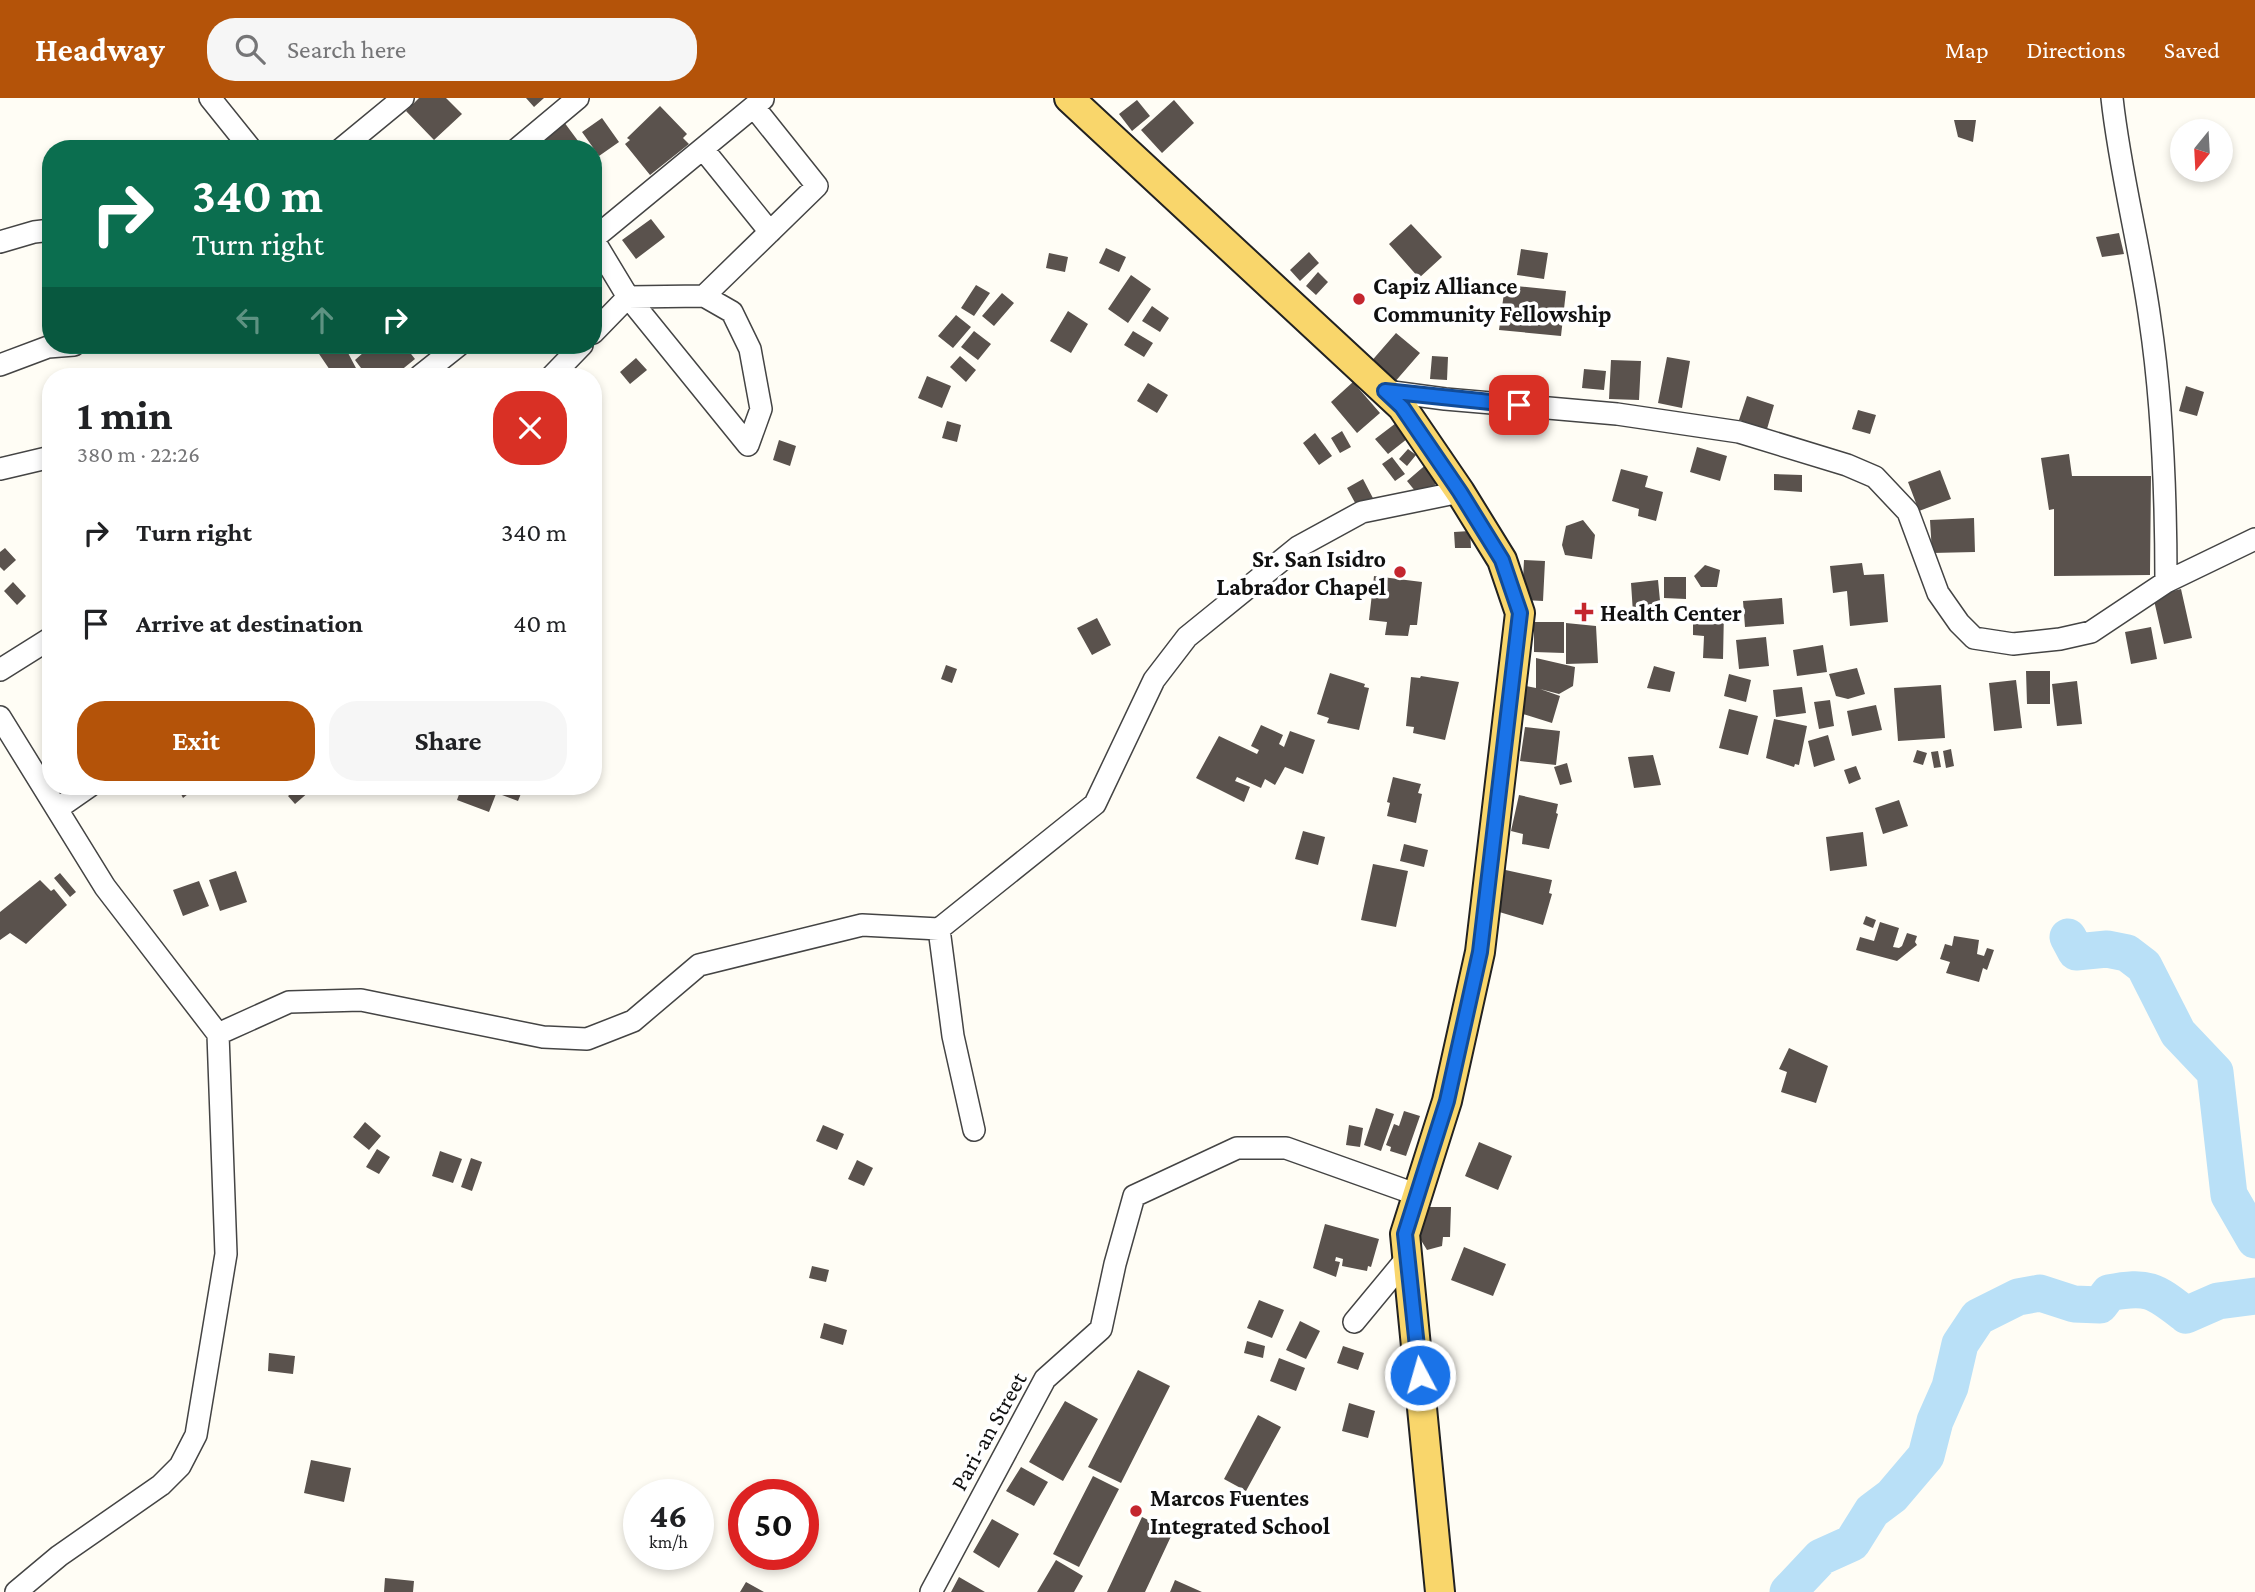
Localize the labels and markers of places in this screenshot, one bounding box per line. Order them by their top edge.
place label: Capiz Alliance Community Fellowship [1373,272,1612,327]
marker: Capiz Alliance Community Fellowship [1351,291,1367,307]
pin [1489,375,1549,435]
place label: Sr. San Isidro Labrador Chapel [1216,545,1386,600]
marker: Sr. San Isidro Labrador Chapel [1392,564,1408,580]
place label: Health Center [1600,599,1742,626]
marker: Health Center [1574,602,1594,622]
place label: Marcos Fuentes Integrated School [1150,1484,1330,1539]
marker: Marcos Fuentes Integrated School [1128,1503,1144,1519]

